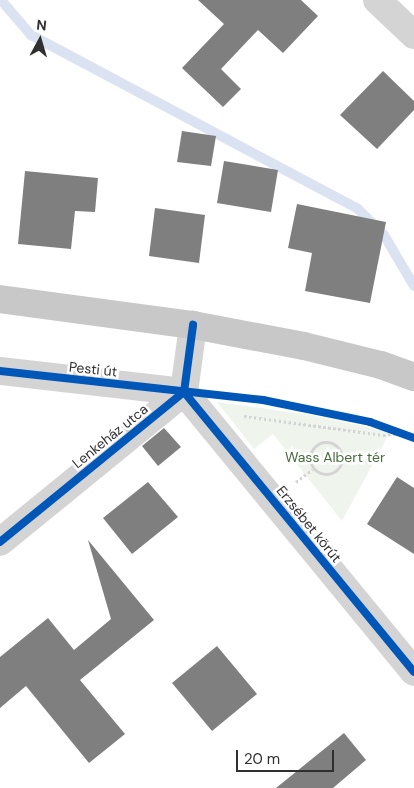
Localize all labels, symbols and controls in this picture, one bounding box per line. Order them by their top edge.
north arrow [15,15,65,65]
text: N [36,16,48,35]
street label: Pesti út [68,358,118,380]
street label: Lenkeház utca [69,400,151,472]
park label: Wass Albert tér [285,449,385,465]
street label: Erzsébet körút [273,482,345,566]
scale bar [239,740,336,772]
text: 20 m [244,749,280,769]

